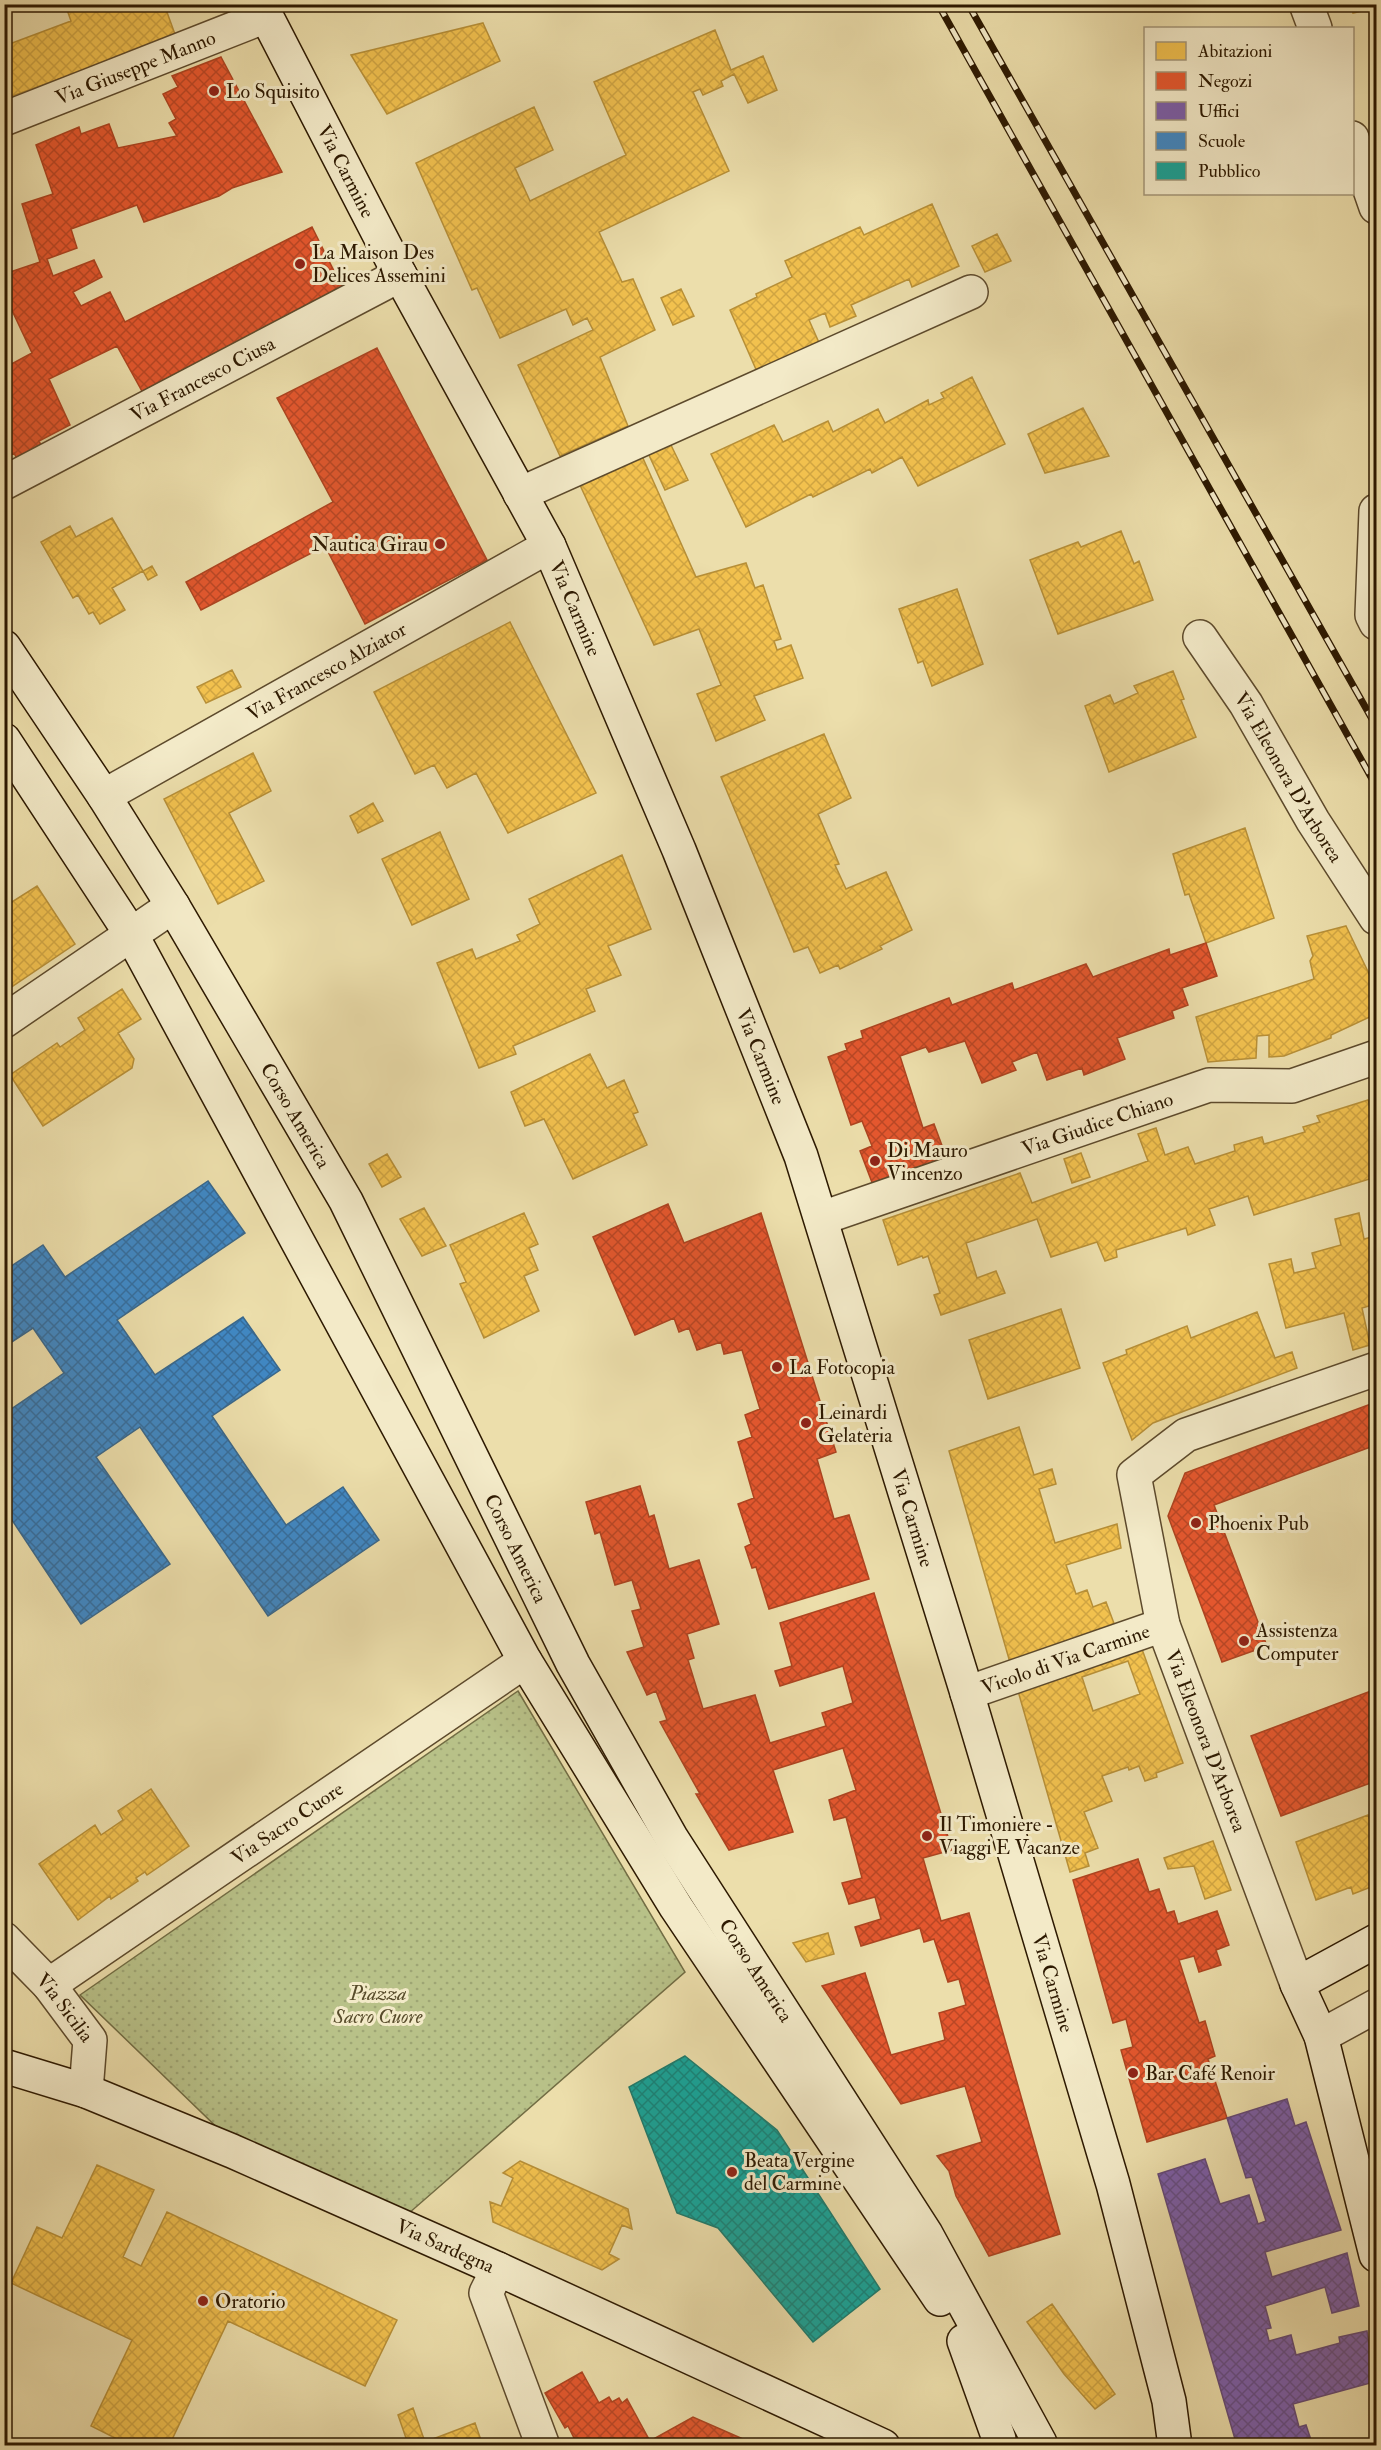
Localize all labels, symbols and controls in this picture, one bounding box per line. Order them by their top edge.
street label: Via Giuseppe Manno [52,25,219,110]
legend [1144,27,1354,195]
text: Abitazioni [1197,40,1272,63]
text: Negozi [1198,70,1252,93]
place label: Lo Squisito [226,79,320,104]
marker: Lo Squisito [207,84,221,98]
text: Uffici [1198,100,1240,123]
street label: Via Carmine [312,120,381,222]
text: Scuole [1198,130,1246,153]
text: Pubblico [1198,160,1261,183]
place label: La Maison Des Delices Assemini [312,240,446,288]
marker: La Maison Des Delices Assemini [293,257,307,271]
street label: Via Francesco Ciusa [126,330,280,427]
place label: Nautica Girau [312,532,428,557]
marker: Nautica Girau [433,537,447,551]
street label: Via Carmine [544,557,607,660]
street label: Via Francesco Alziator [242,616,411,726]
street label: Via Eleonora D'Arborea [1229,687,1349,868]
street label: Via Carmine [731,1004,792,1108]
street label: Corso America [255,1058,337,1173]
street label: Via Giudice Chiano [1018,1086,1176,1161]
place label: Di Mauro Vincenzo [887,1138,968,1186]
marker: Di Mauro Vincenzo [868,1154,882,1168]
place label: La Fotocopia [789,1355,896,1381]
marker: La Fotocopia [770,1360,784,1374]
place label: Leinardi Gelateria [818,1400,893,1448]
marker: Leinardi Gelateria [799,1416,813,1430]
street label: Via Carmine [886,1466,940,1570]
street label: Corso America [479,1490,554,1607]
place label: Phoenix Pub [1208,1511,1309,1536]
marker: Phoenix Pub [1189,1516,1203,1530]
street label: Vicolo di Via Carmine [978,1618,1153,1700]
place label: Assistenza Computer [1255,1618,1339,1667]
marker: Assistenza Computer [1237,1634,1251,1648]
street label: Via Eleonora D'Arborea [1160,1646,1253,1836]
street label: Via Sacro Cuore [226,1776,348,1870]
place label: Il Timoniere - Viaggi E Vacanze [939,1812,1080,1860]
marker: Il Timoniere - Viaggi E Vacanze [920,1829,934,1843]
street label: Corso America [714,1914,799,2027]
street label: Via Carmine [1027,1931,1080,2035]
street label: Via Sicilia [31,1967,100,2047]
park label: Piazza Sacro Cuore [333,1981,423,2029]
place label: Bar Café Renoir [1145,2061,1275,2086]
marker: Bar Café Renoir [1126,2066,1140,2080]
place label: Beata Vergine del Carmine [744,2148,855,2196]
marker: Beata Vergine del Carmine [725,2165,739,2179]
street label: Via Sardegna [392,2213,499,2279]
place label: Oratorio [215,2289,285,2314]
marker: Oratorio [196,2294,210,2308]

